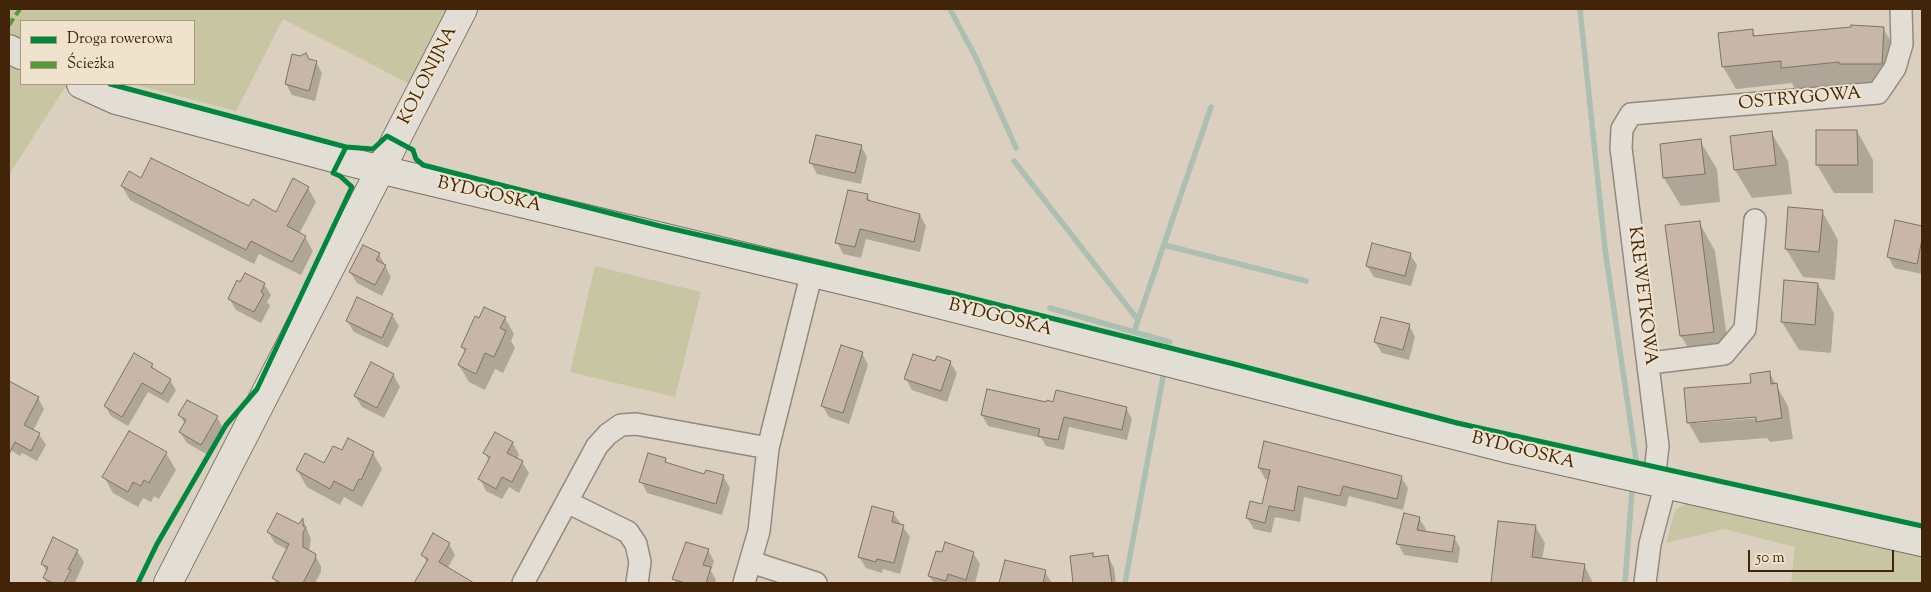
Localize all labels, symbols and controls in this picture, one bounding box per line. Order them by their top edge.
legend [20,20,195,85]
street label: KOLONIJNA [395,23,463,129]
text: Droga rowerowa [67,29,173,50]
text: Ścieżka [67,54,115,75]
street label: OSTRYGOWA [1738,84,1862,116]
street label: BYDGOSKA [435,174,543,218]
street label: KREWETKOWA [1622,225,1660,367]
street label: BYDGOSKA [946,296,1054,342]
street label: BYDGOSKA [1469,429,1577,475]
scale bar [1751,540,1897,572]
text: 50 m [1756,548,1785,569]

